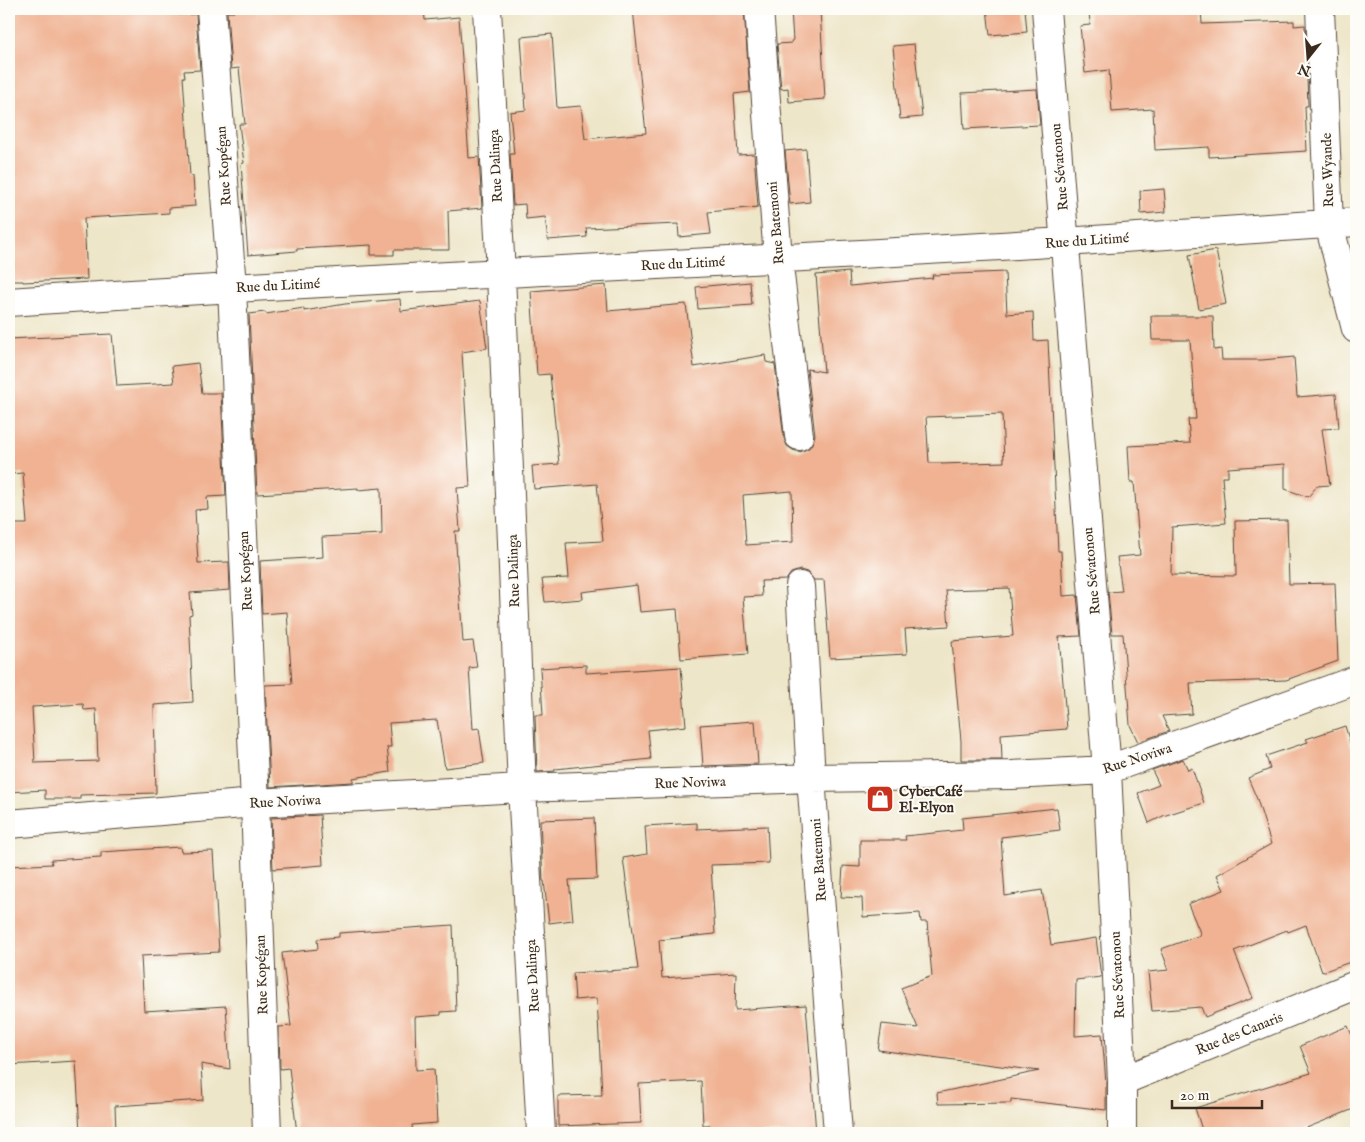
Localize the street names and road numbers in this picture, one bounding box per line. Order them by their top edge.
street label: Rue Sévatonou [1047,122,1073,211]
street label: Rue Kopégan [212,125,236,206]
street label: Rue Dalinga [485,128,507,203]
street label: Rue Wyande [1318,132,1338,208]
street label: Rue Batemoni [763,180,789,265]
street label: Rue du Litimé [1044,229,1130,253]
street label: Rue du Litimé [640,253,726,275]
street label: Rue du Litimé [235,275,321,297]
street label: Rue Sévatonou [1079,526,1105,615]
street label: Rue Kopégan [235,530,257,611]
street label: Rue Dalinga [504,533,524,608]
street label: Rue Noviwa [1101,739,1175,779]
street label: Rue Noviwa [654,773,727,793]
street label: Rue Noviwa [249,791,322,813]
street label: Rue Batemoni [807,817,831,902]
street label: Rue Sévatonou [1107,931,1129,1019]
street label: Rue Kopégan [252,934,272,1015]
street label: Rue Dalinga [522,938,544,1013]
street label: Rue des Canaris [1193,1008,1286,1060]

